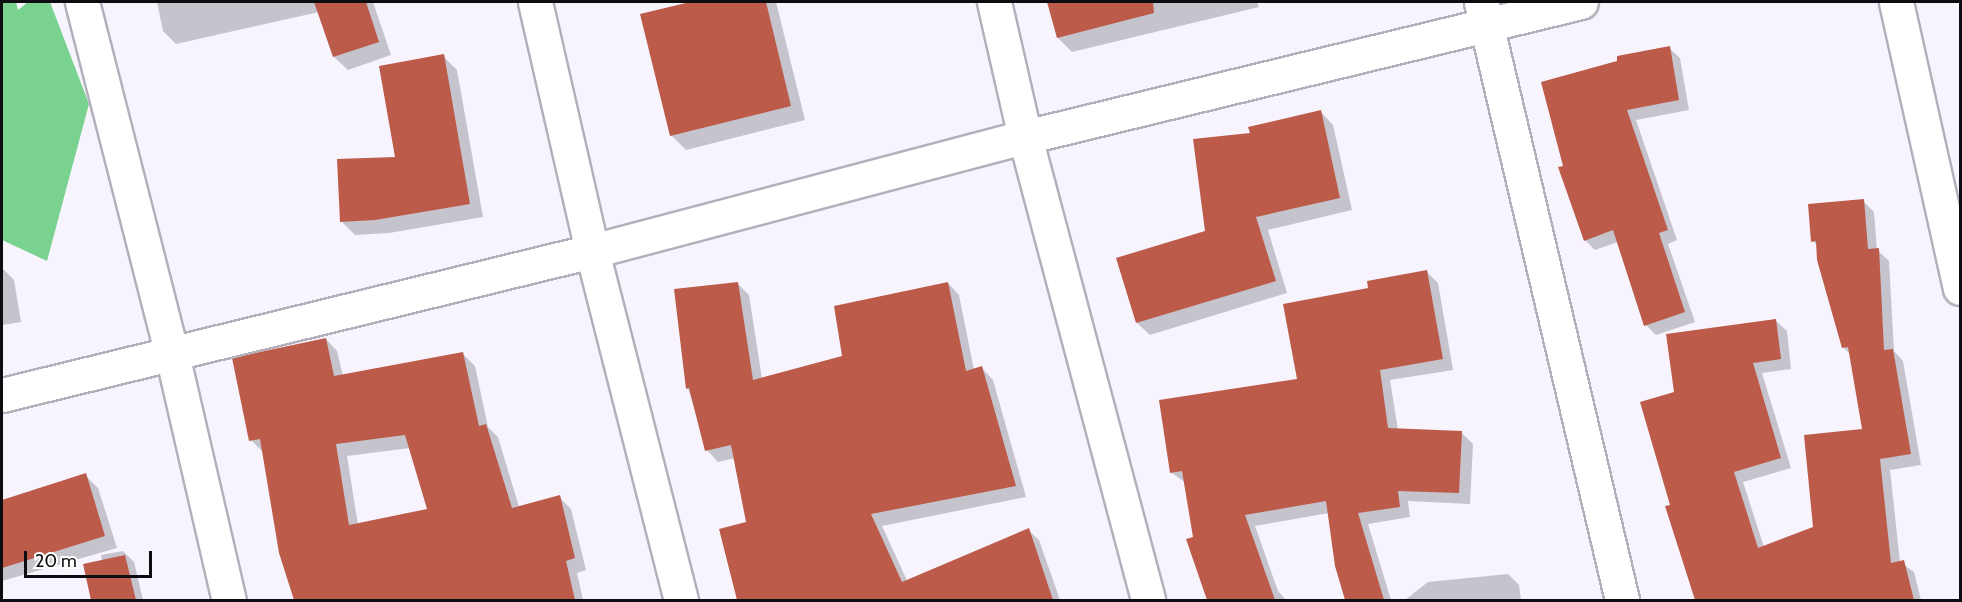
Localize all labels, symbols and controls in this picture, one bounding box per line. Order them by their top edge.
scale bar [27,539,154,577]
text: 20 m [35,550,77,572]

